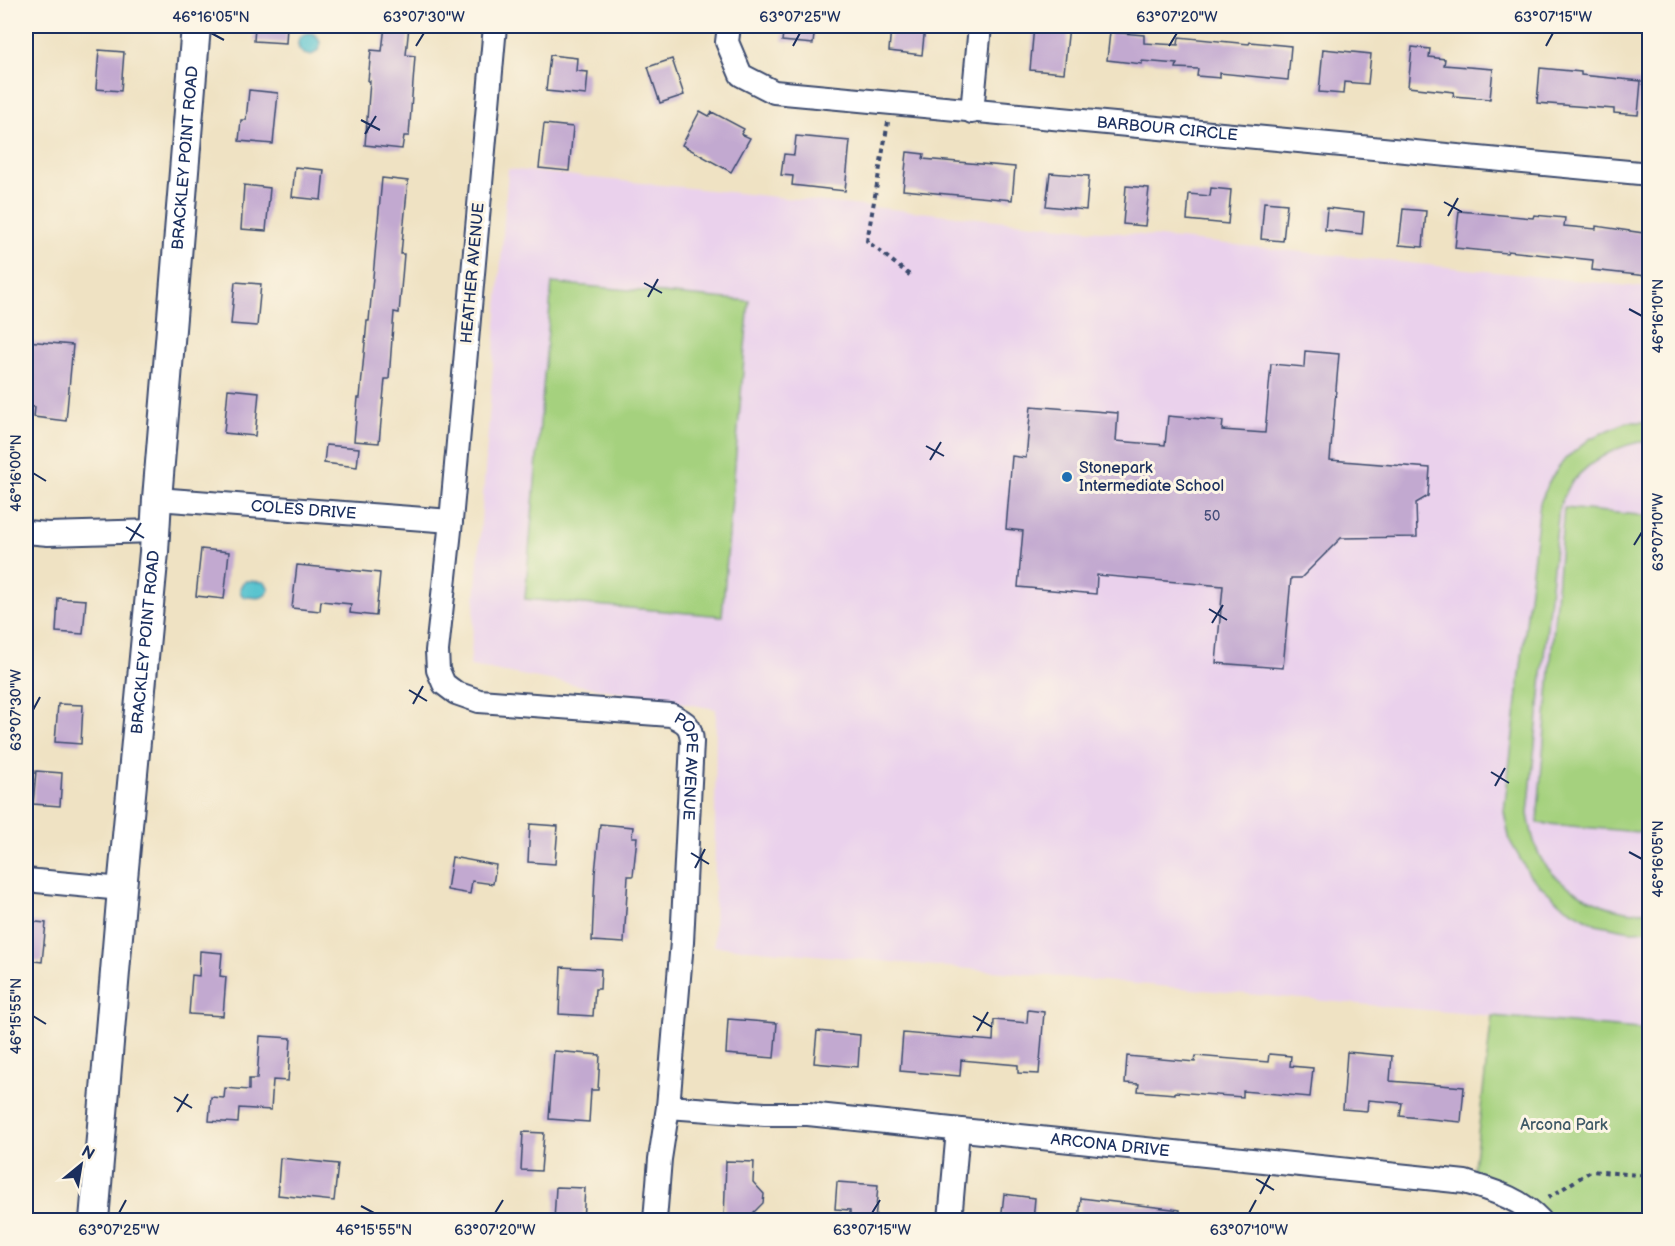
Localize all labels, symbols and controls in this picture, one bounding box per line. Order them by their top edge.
text: 46°16'05"N [172,8,250,27]
text: 63°07'30"W [383,8,465,27]
text: 63°07'25"W [759,8,841,27]
text: 63°07'20"W [1136,8,1218,27]
text: 63°07'15"W [1514,8,1592,27]
street label: BRACKLEY POINT ROAD [168,65,202,251]
street label: BARBOUR CIRCLE [1096,113,1239,145]
street label: HEATHER AVENUE [457,202,489,344]
text: 46°16'10"N [1649,279,1668,353]
text: 46°16'00"N [7,434,26,512]
place label: Stonepark Intermediate School [1079,459,1224,496]
marker: Stonepark Intermediate School [1060,470,1074,484]
text: 63°07'10"W [1649,492,1668,571]
street label: COLES DRIVE [250,497,357,523]
house number: 50 [1204,508,1220,525]
street label: BRACKLEY POINT ROAD [127,549,164,735]
text: 63°07'30"W [7,669,26,751]
street label: POPE AVENUE [671,709,702,821]
text: 46°16'05"N [1649,820,1668,898]
text: 46°15'55"N [7,978,26,1054]
park label: Arcona Park [1520,1116,1608,1135]
street label: ARCONA DRIVE [1050,1130,1170,1161]
north arrow [51,1135,111,1195]
text: N [78,1142,98,1165]
text: 63°07'25"W [78,1221,160,1240]
text: 46°15'55"N [336,1221,412,1240]
text: 63°07'20"W [454,1221,536,1240]
text: 63°07'15"W [833,1221,911,1240]
text: 63°07'10"W [1210,1221,1289,1240]

